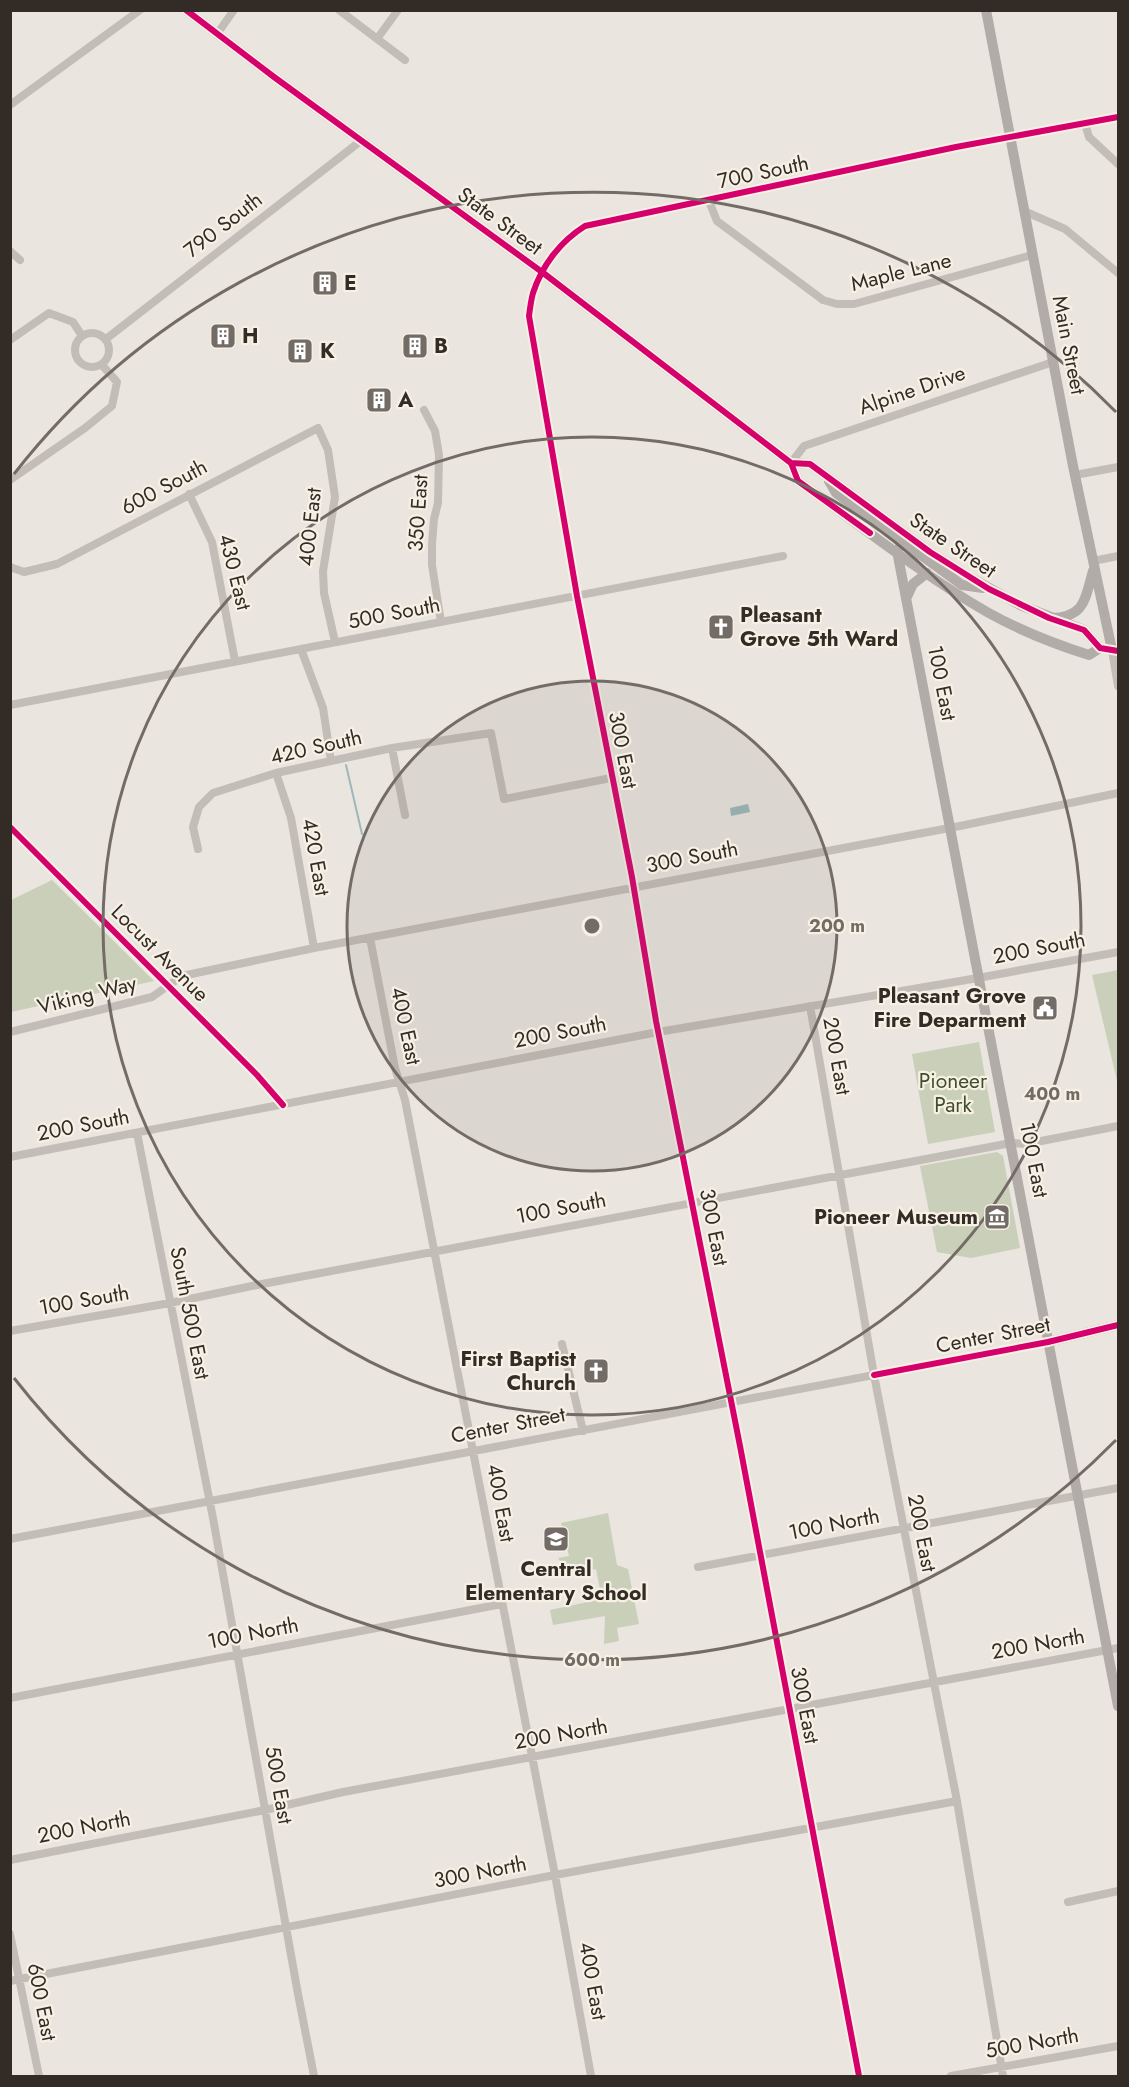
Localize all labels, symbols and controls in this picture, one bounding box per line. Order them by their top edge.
street label: 700 South [715,148,811,196]
street label: State Street [451,180,549,262]
street label: 790 South [177,185,269,265]
street label: Maple Lane [848,245,954,299]
building icon: E [310,268,340,298]
place label: E [344,268,357,298]
street label: Main Street [1045,293,1093,397]
building icon: H [208,321,238,351]
place label: H [242,321,259,351]
building icon: B [400,331,430,361]
place label: B [434,331,448,361]
building icon: K [285,336,315,366]
place label: K [320,336,335,366]
street label: Alpine Drive [855,358,970,422]
building icon: A [364,385,394,415]
place label: A [397,385,414,415]
street label: 600 South [116,452,212,522]
street label: 350 East [400,473,436,553]
street label: 400 East [291,486,329,568]
street label: State Street [904,505,1002,585]
street label: 430 East [211,531,259,613]
street label: 500 South [345,589,443,637]
place label: Pleasant Grove 5th Ward [740,600,898,654]
church icon: Pleasant Grove 5th Ward [706,612,736,642]
street label: 100 East [920,643,964,723]
street label: 300 East [601,709,645,791]
street label: 420 South [267,722,365,772]
street label: 420 East [294,816,338,898]
street label: 300 South [643,833,741,881]
street label: Locust Avenue [104,897,216,1009]
text: 200 m [809,913,865,939]
centre of rings [582,916,602,936]
street label: 200 South [990,924,1088,972]
street label: Viking Way [34,968,140,1022]
place label: Pleasant Grove Fire Deparment [874,981,1026,1035]
street label: 400 East [383,984,429,1068]
public building icon: Pleasant Grove Fire Deparment [1030,993,1060,1023]
street label: 200 South [511,1008,609,1056]
street label: 200 East [815,1015,859,1097]
park label: Pioneer Park [919,1066,988,1120]
text: 400 m [1024,1081,1080,1107]
street label: 200 South [34,1101,132,1149]
street label: 100 East [1012,1120,1056,1200]
street label: 100 South [513,1185,609,1231]
street label: 300 East [692,1186,736,1268]
place label: Pioneer Museum [814,1202,978,1232]
museum icon: Pioneer Museum [982,1202,1012,1232]
street label: South 500 East [162,1244,218,1382]
street label: 100 South [37,1277,131,1323]
street label: Center Street [933,1309,1053,1361]
place label: First Baptist Church [460,1344,576,1398]
church icon: First Baptist Church [581,1356,611,1386]
street label: Center Street [448,1399,568,1451]
street label: 400 East [479,1462,523,1544]
street label: 200 East [900,1492,944,1574]
street label: 100 North [786,1501,882,1547]
school or university icon: Central Elementary School [541,1524,571,1554]
place label: Central Elementary School [465,1554,647,1608]
street label: 100 North [205,1610,301,1656]
street label: 200 North [989,1621,1087,1667]
text: 600 m [564,1647,620,1673]
street label: 300 East [783,1664,827,1746]
street label: 200 North [512,1711,610,1757]
street label: 500 East [257,1744,301,1826]
street label: 200 North [35,1803,133,1851]
street label: 300 North [431,1848,529,1896]
street label: 400 East [571,1940,615,2022]
street label: 600 East [20,1960,64,2044]
street label: 500 North [983,2020,1081,2066]

